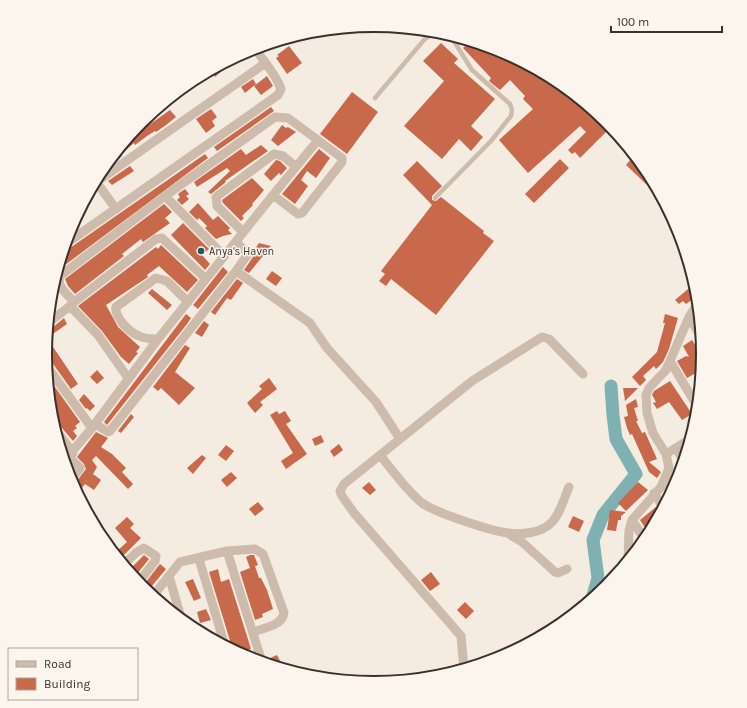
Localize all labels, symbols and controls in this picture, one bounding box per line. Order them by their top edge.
scale bar [611,8,722,34]
text: 100 m [617,15,649,29]
place label: Anya's Haven [209,245,274,258]
marker: Anya's Haven [196,246,206,256]
legend [8,648,138,700]
text: Road [44,657,72,671]
text: Building [44,677,91,691]

